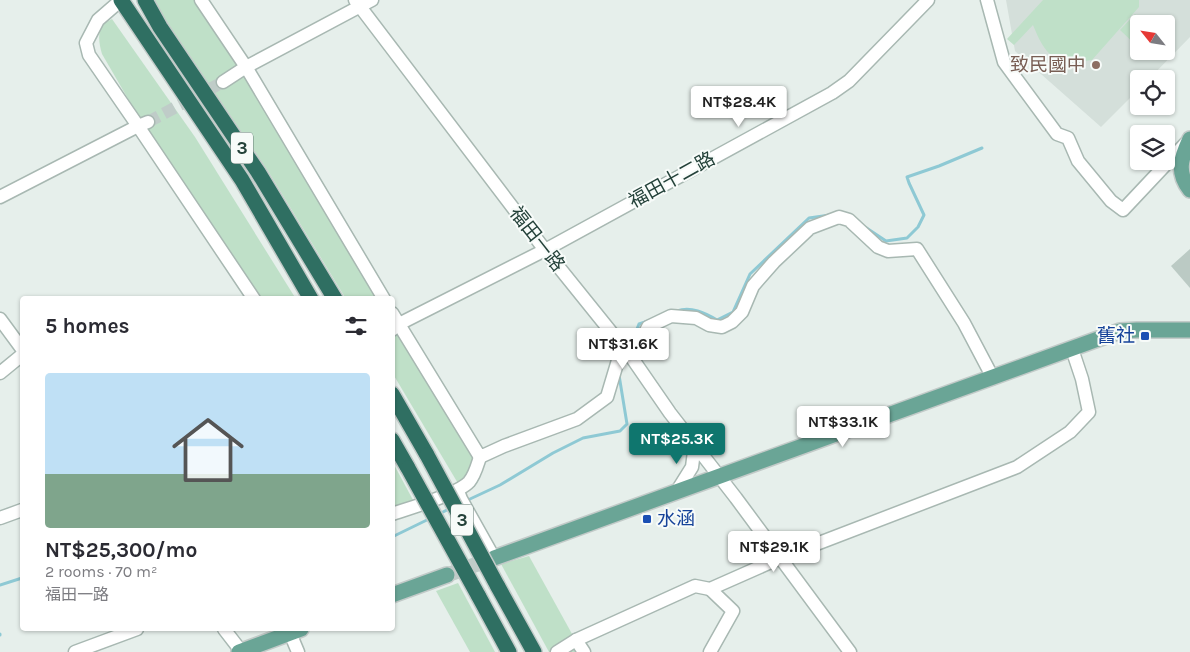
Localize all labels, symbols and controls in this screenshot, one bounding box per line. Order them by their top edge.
north arrow [1130,15,1175,60]
map controls [1130,15,1175,170]
place label: 致民國中 [1010,54,1086,76]
marker: 致民國中 [1090,59,1102,71]
button: locate [1130,70,1175,115]
pin: NT$28.4K [687,86,791,128]
text: NT$28.4K [702,92,776,111]
button: layers [1130,125,1175,170]
road number: 3 [231,132,253,164]
street label: 福田十二路 [625,147,719,213]
street label: 福田一路 [505,202,569,276]
icon: filters [342,312,370,340]
text: 5 homes [45,314,130,338]
place label: 舊社 [1097,325,1135,347]
pin: NT$31.6K [571,328,675,370]
marker: 舊社 [1139,330,1151,342]
text: NT$31.6K [588,334,658,353]
icon: home [163,405,253,495]
pin: NT$33.1K [791,406,895,448]
text: NT$33.1K [808,412,878,431]
pin: NT$25.3K [625,422,729,465]
text: NT$25.3K [640,429,714,448]
road number: 3 [451,504,473,536]
place label: 水涵 [657,508,695,530]
marker: 水涵 [641,513,653,525]
pin: NT$29.1K [722,530,826,573]
text: NT$29.1K [739,537,809,556]
text: NT$25,300/mo [45,538,197,562]
text: 2 rooms · 70 m² [45,562,157,581]
text: 福田一路 [45,585,109,604]

